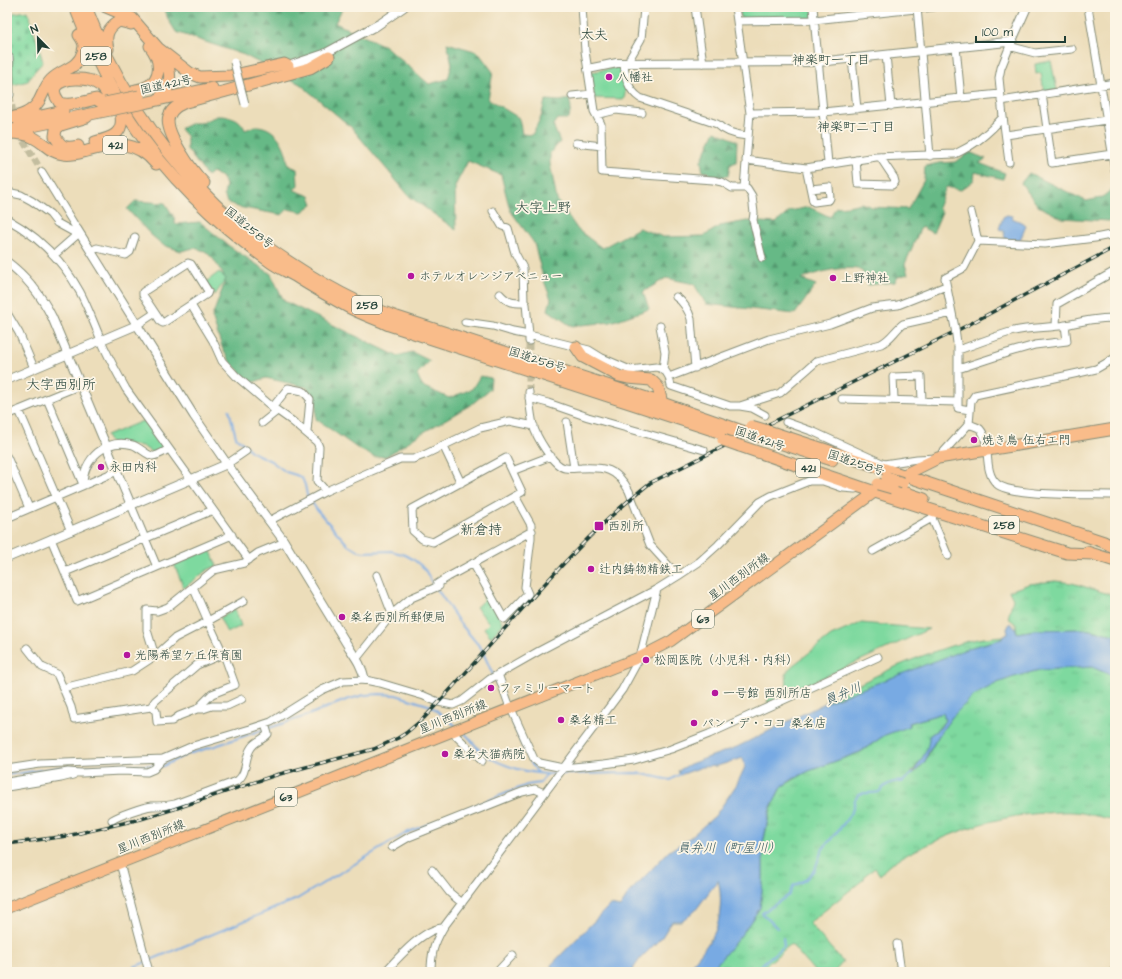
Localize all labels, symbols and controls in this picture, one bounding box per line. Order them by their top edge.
north arrow [18,18,58,58]
scale bar [976,18,1065,44]
text: N [28,21,40,38]
text: 100 m [982,24,1013,41]
district label: 太夫 [580,25,608,45]
road number: 258 [81,47,111,65]
district label: 神楽町一丁目 [792,51,870,69]
place label: 八幡社 [617,69,653,86]
street label: 国道421号 [139,71,193,99]
marker: 八幡社 [604,72,614,82]
district label: 神楽町二丁目 [817,118,895,136]
road number: 421 [103,136,127,154]
district label: 大字上野 [515,198,571,218]
street label: 国道258号 [221,203,277,253]
place label: ホテルオレンジアベニュー [419,268,563,285]
place label: 上野神社 [841,270,889,287]
marker: ホテルオレンジアベニュー [406,271,416,281]
marker: 上野神社 [828,273,838,283]
road number: 258 [352,296,382,314]
street label: 国道258号 [506,343,568,377]
district label: 大字西別所 [26,375,96,395]
street label: 国道421号 [732,422,788,456]
place label: 焼き鳥 伍右エ門 [982,432,1071,449]
marker: 焼き鳥 伍右エ門 [969,435,979,445]
street label: 国道258号 [825,446,887,480]
place label: 永田内科 [109,459,157,476]
road number: 421 [796,459,820,477]
marker: 永田内科 [96,462,106,472]
road number: 258 [989,516,1019,534]
place label: 西別所 [608,518,644,535]
district label: 新倉持 [460,520,502,540]
marker: 西別所 [593,520,605,532]
street label: 星川西別所線 [705,549,773,605]
place label: 辻内鋳物精鉄工 [599,561,683,578]
marker: 辻内鋳物精鉄工 [586,564,596,574]
place label: 桑名西別所郵便局 [350,609,446,626]
road number: 63 [692,610,714,628]
marker: 桑名西別所郵便局 [337,612,347,622]
place label: 光陽希望ケ丘保育園 [135,647,243,664]
marker: 光陽希望ケ丘保育園 [122,650,132,660]
place label: 松岡医院（小児科・内科） [654,652,798,669]
marker: 松岡医院（小児科・内科） [641,655,651,665]
water label: 員弁川 [822,678,864,710]
place label: ファミリーマート [499,680,595,697]
marker: ファミリーマート [486,683,496,693]
place label: 一号館 西別所店 [723,685,812,702]
marker: 一号館 西別所店 [710,688,720,698]
street label: 星川西別所線 [416,696,490,738]
place label: 桑名精工 [569,712,617,729]
marker: 桑名精工 [556,715,566,725]
place label: パン・デ・ココ 桑名店 [702,715,827,732]
marker: パン・デ・ココ 桑名店 [689,718,699,728]
place label: 桑名犬猫病院 [453,746,525,763]
marker: 桑名犬猫病院 [440,749,450,759]
road number: 63 [275,788,297,806]
street label: 星川西別所線 [114,816,188,858]
water label: 員弁川（町屋川） [677,839,781,857]

